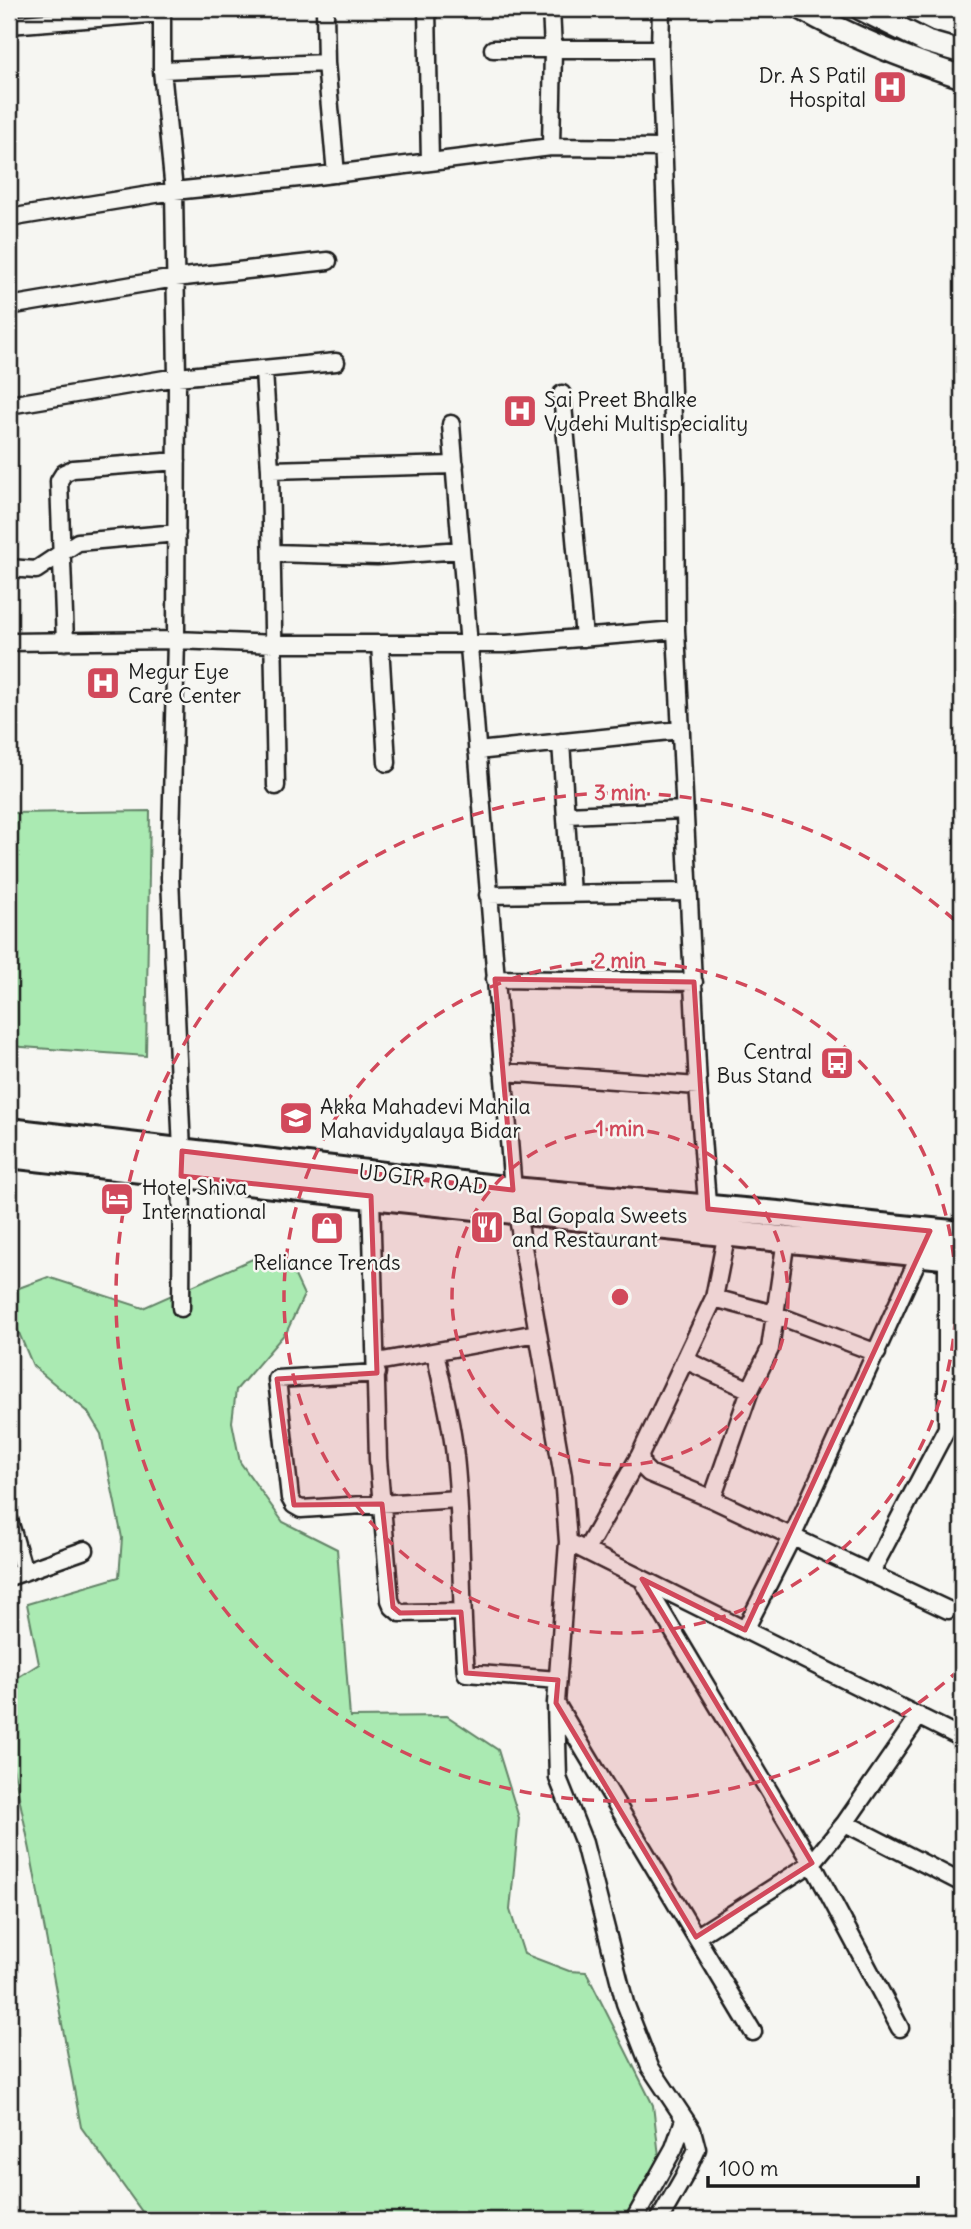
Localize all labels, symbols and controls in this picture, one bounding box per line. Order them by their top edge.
place label: Dr. A S Patil Hospital [759,62,866,113]
hospital icon: Dr. A S Patil Hospital [871,68,909,106]
place label: Sai Preet Bhalke Vydehi Multispeciality [544,386,748,437]
hospital icon: Sai Preet Bhalke Vydehi Multispeciality [501,392,539,430]
place label: Megur Eye Care Center [128,658,242,709]
hospital icon: Megur Eye Care Center [84,664,122,702]
text: 3 min [594,779,646,806]
text: 2 min [594,947,646,974]
place label: Central Bus Stand [717,1038,812,1089]
bus stop icon: Central Bus Stand [818,1044,856,1082]
place label: Akka Mahadevi Mahila Mahavidyalaya Bidar [320,1093,530,1144]
school or university icon: Akka Mahadevi Mahila Mahavidyalaya Bidar [277,1099,315,1137]
text: 1 min [596,1115,644,1142]
street label: UDGIR ROAD [357,1158,489,1200]
place label: Hotel Shiva International [142,1174,266,1225]
hotel icon: Hotel Shiva International [98,1180,136,1218]
place label: Bal Gopala Sweets and Restaurant [512,1202,687,1253]
restaurant icon: Bal Gopala Sweets and Restaurant [468,1208,506,1246]
shop icon: Reliance Trends [308,1209,346,1247]
place label: Reliance Trends [253,1249,401,1276]
centre of rings [608,1285,632,1309]
scale bar [708,2145,918,2189]
text: 100 m [719,2155,778,2182]

